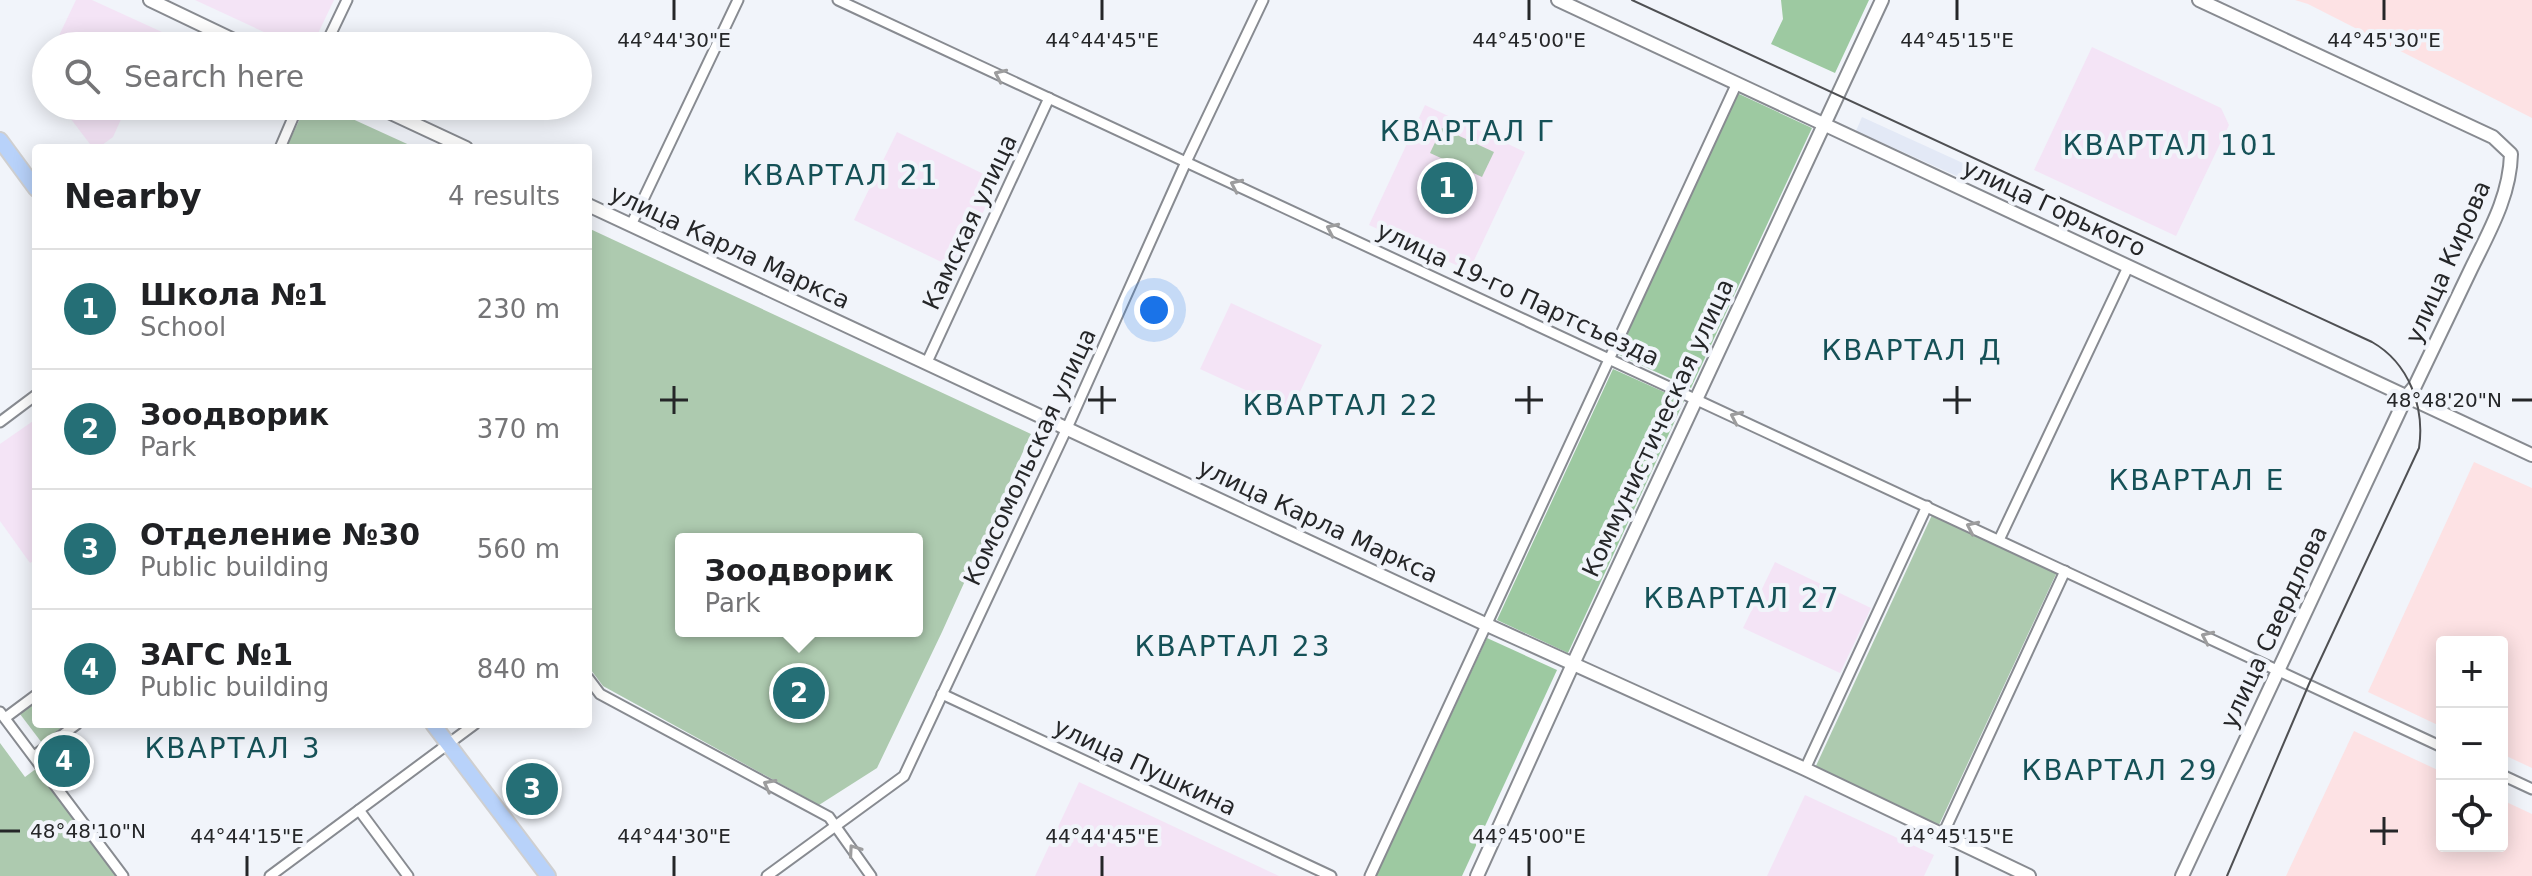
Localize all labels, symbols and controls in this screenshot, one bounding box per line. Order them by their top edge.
text: 44°44'30"E [617,28,731,52]
text: 44°44'45"E [1045,28,1159,52]
text: 44°45'00"E [1472,28,1586,52]
text: 44°45'15"E [1900,28,2014,52]
text: 44°45'30"E [2327,28,2441,52]
search box [32,32,592,120]
icon: search [60,54,104,98]
text: Search here [124,59,304,94]
one-way arrow [994,69,1008,85]
district label: КВАРТАЛ Г [1380,115,1556,148]
district label: КВАРТАЛ 101 [2063,129,2279,162]
street label: Камская улица [917,130,1023,314]
street label: улица Горького [1958,153,2150,263]
pin: 1 [1421,158,1473,218]
district label: КВАРТАЛ 21 [743,159,939,192]
text: Nearby [64,176,202,216]
street label: улица Кирова [2400,176,2496,348]
street label: улица Карла Маркса [606,179,854,315]
one-way arrow [1230,179,1244,195]
text: 4 results [448,181,560,211]
street label: улица 19-го Партсъезда [1372,216,1664,372]
one-way arrow [1325,223,1340,239]
street label: Коммунистическая улица [1576,274,1740,582]
text: Школа №1 [140,277,328,312]
your location [1134,290,1174,330]
text: 1 [81,294,99,324]
text: 230 m [477,294,560,324]
text: School [140,312,226,342]
street label: Комсомольская улица [958,324,1102,590]
district label: КВАРТАЛ Д [1821,334,2003,367]
text: 48°48'20"N [2386,388,2502,412]
district label: КВАРТАЛ 22 [1243,389,1439,422]
text: Зоодворик [140,397,329,432]
one-way arrow [1730,411,1745,427]
text: 2 [81,414,99,444]
text: 370 m [477,414,560,444]
text: Park [140,432,196,462]
street label: улица Карла Маркса [1194,453,1442,589]
district label: КВАРТАЛ Е [2108,464,2286,497]
text: Отделение №30 [140,517,420,552]
one-way arrow [1965,521,1980,537]
street label: улица Свердлова [2215,521,2333,733]
popup [675,533,923,637]
text: 3 [81,534,99,564]
text: 560 m [477,534,560,564]
text: Public building [140,552,329,582]
text: Зоодворик [704,553,894,588]
district label: КВАРТАЛ 27 [1644,582,1840,615]
text: Park [704,588,761,618]
district label: КВАРТАЛ 23 [1135,630,1331,663]
one-way arrow [2201,631,2215,647]
map controls [2436,636,2508,852]
button: + [2436,636,2508,708]
text: ЗАГС №1 [140,637,293,672]
text: 4 [81,654,99,684]
text: 840 m [477,654,560,684]
pin: 2 [773,663,825,723]
text: Public building [140,672,329,702]
button: − [2436,708,2508,780]
street label: улица Пушкина [1049,712,1241,822]
pin: 4 [38,731,90,791]
district label: КВАРТАЛ 3 [144,732,322,765]
district label: КВАРТАЛ 29 [2022,754,2218,787]
pin: 3 [506,759,558,819]
one-way arrow [763,779,778,794]
button: locate [2436,780,2508,852]
text: 48°48'10"N [30,819,146,843]
text: 44°44'15"E [190,824,304,848]
text: 44°44'30"E [617,824,731,848]
text: 44°44'45"E [1045,824,1159,848]
text: 44°45'00"E [1472,824,1586,848]
text: 44°45'15"E [1900,824,2014,848]
one-way arrow [849,845,864,859]

